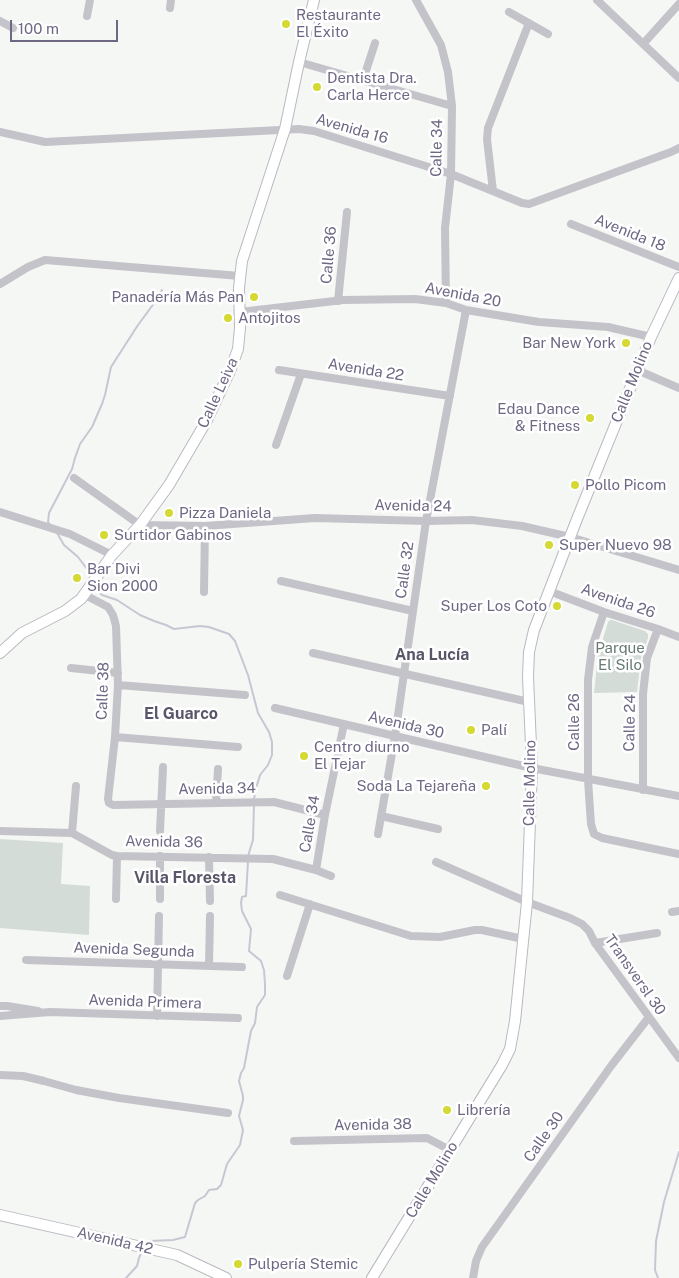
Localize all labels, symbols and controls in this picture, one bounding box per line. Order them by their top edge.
place label: Restaurante El Éxito [296,6,381,41]
scale bar [12,10,120,42]
marker: Restaurante El Éxito [280,18,292,30]
text: 100 m [18,20,59,37]
place label: Dentista Dra. Carla Herce [327,69,417,104]
marker: Dentista Dra. Carla Herce [311,81,323,93]
street label: Avenida 16 [314,110,390,148]
street label: Calle 34 [427,119,447,177]
street label: Avenida 18 [592,211,668,255]
street label: Calle 36 [318,225,340,285]
street label: Avenida 20 [423,279,503,311]
place label: Panadería Más Pan [111,288,244,306]
marker: Panadería Más Pan [248,291,260,303]
place label: Antojitos [238,309,301,327]
marker: Antojitos [222,312,234,324]
place label: Bar New York [522,334,616,352]
marker: Bar New York [620,337,632,349]
street label: Calle Molino [608,339,656,425]
street label: Calle Leiva [194,355,242,431]
street label: Avenida 22 [327,355,405,385]
place label: Edau Dance & Fitness [497,400,580,435]
marker: Edau Dance & Fitness [584,412,596,424]
place label: Pollo Picom [585,476,666,494]
marker: Pollo Picom [569,479,581,491]
street label: Avenida 24 [374,496,452,516]
place label: Pizza Daniela [179,504,271,522]
marker: Pizza Daniela [163,507,175,519]
place label: Surtidor Gabinos [114,526,232,544]
marker: Surtidor Gabinos [98,529,110,541]
place label: Super Nuevo 98 [559,536,672,554]
marker: Super Nuevo 98 [543,539,555,551]
street label: Calle 32 [392,540,418,600]
place label: Bar Divi Sion 2000 [87,560,158,595]
marker: Bar Divi Sion 2000 [71,572,83,584]
street label: Avenida 26 [579,580,657,622]
place label: Super Los Coto [441,597,547,615]
marker: Super Los Coto [551,600,563,612]
park label: Parque El Silo [595,639,645,674]
district label: Ana Lucía [395,645,469,665]
street label: Calle 38 [93,662,113,720]
street label: Calle 26 [565,693,583,751]
street label: Calle 24 [620,694,640,752]
district label: El Guarco [144,704,218,724]
street label: Avenida 30 [366,708,446,742]
place label: Palí [481,721,507,739]
marker: Palí [465,724,477,736]
place label: Centro diurno El Tejar [314,738,409,773]
street label: Calle Molino [520,740,540,826]
marker: Centro diurno El Tejar [298,750,310,762]
place label: Soda La Tejareña [356,777,476,795]
street label: Avenida 34 [178,779,256,799]
marker: Soda La Tejareña [480,780,492,792]
street label: Calle 34 [296,794,324,854]
street label: Avenida 36 [125,832,203,852]
district label: Villa Floresta [134,868,236,888]
street label: Transversl 30 [601,931,669,1019]
street label: Avenida Segunda [73,939,195,961]
street label: Avenida Primera [88,991,202,1013]
place label: Librería [457,1101,510,1119]
marker: Librería [441,1104,453,1116]
street label: Calle 30 [520,1108,568,1166]
street label: Avenida 38 [334,1115,412,1135]
street label: Calle Molino [402,1138,462,1222]
street label: Avenida 42 [75,1224,155,1258]
place label: Pulpería Stemic [248,1255,358,1273]
marker: Pulpería Stemic [232,1258,244,1270]

